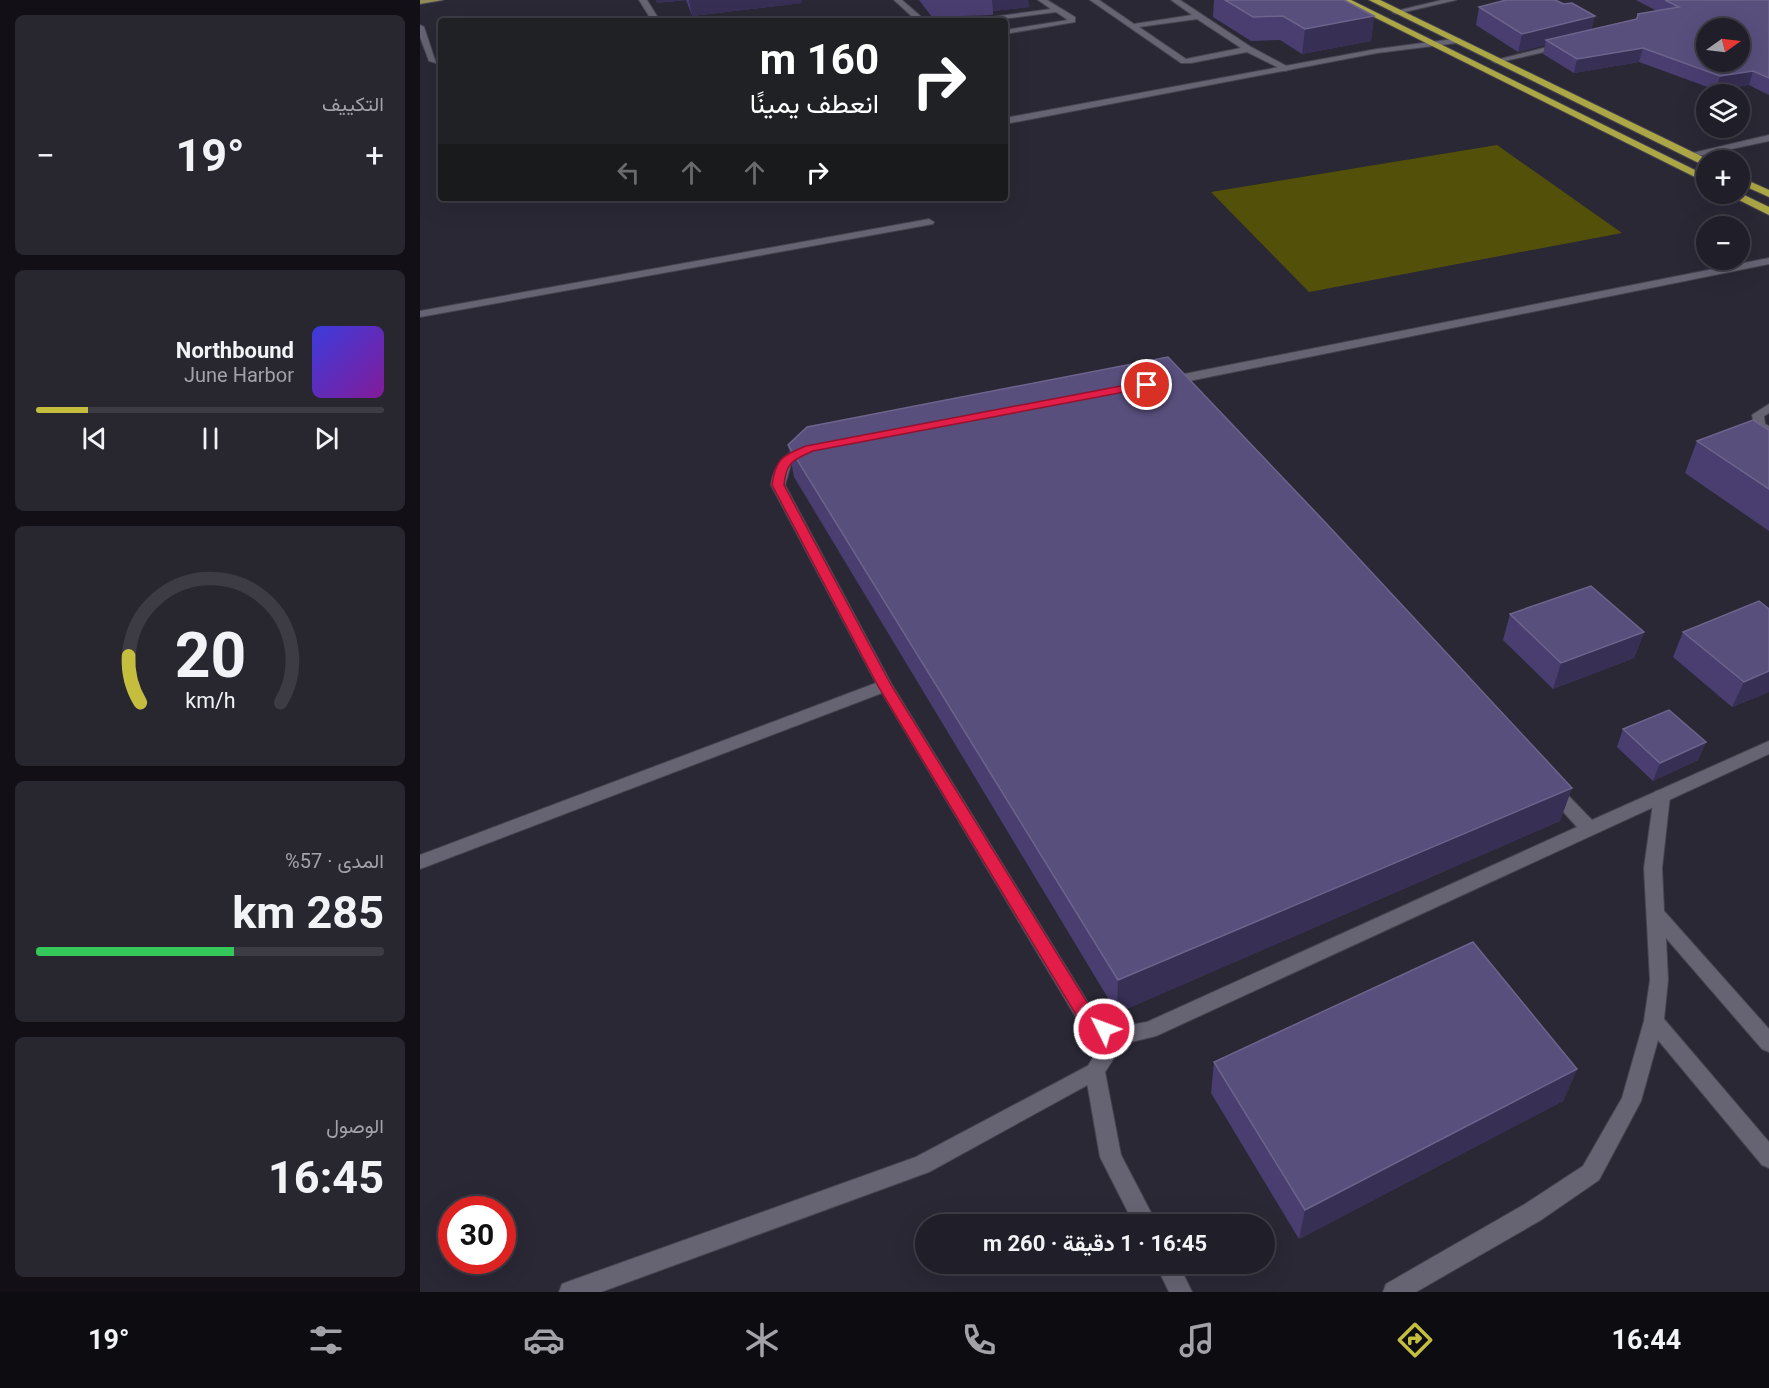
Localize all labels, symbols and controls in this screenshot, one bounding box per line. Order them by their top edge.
north arrow [1696,18,1750,72]
map controls [1696,18,1750,270]
text: 160 m [760,35,879,84]
icon: right [900,42,978,120]
button: layers [1696,84,1750,138]
text: انعطف يمينًا [750,88,879,120]
text: التكييف [322,92,384,116]
text: 19° [175,129,245,182]
text: − [36,136,55,175]
text: + [365,136,384,175]
button: + [1696,150,1750,204]
icon: left [612,156,645,189]
icon: ahead [675,156,708,189]
icon: ahead [738,156,771,189]
icon: right [801,156,834,189]
button: − [1696,216,1750,270]
text: Northbound [176,338,294,363]
pin [1121,359,1172,410]
text: June Harbor [184,363,294,387]
icon: arrive [1130,368,1163,401]
icon: previous [78,422,111,455]
icon: pause [194,422,227,455]
icon: next [310,422,343,455]
text: 20 [174,619,246,692]
text: km/h [185,688,235,713]
text: المدى · 57% [285,849,384,873]
text: 285 km [232,886,384,939]
position arrow [1072,997,1136,1061]
text: الوصول [326,1114,384,1138]
text: 16:45 [268,1151,384,1204]
speed limit sign: 30 [438,1196,516,1274]
text: 16:45 · 1 دقيقة · 260 m [983,1231,1207,1256]
icon: filters [305,1319,347,1361]
icon: car [523,1319,565,1361]
icon: climate [741,1319,783,1361]
icon: phone [958,1319,1000,1361]
icon: music [1176,1319,1218,1361]
icon: directions [1394,1319,1436,1361]
text: 19° [88,1324,129,1356]
text: 16:44 [1612,1324,1681,1356]

